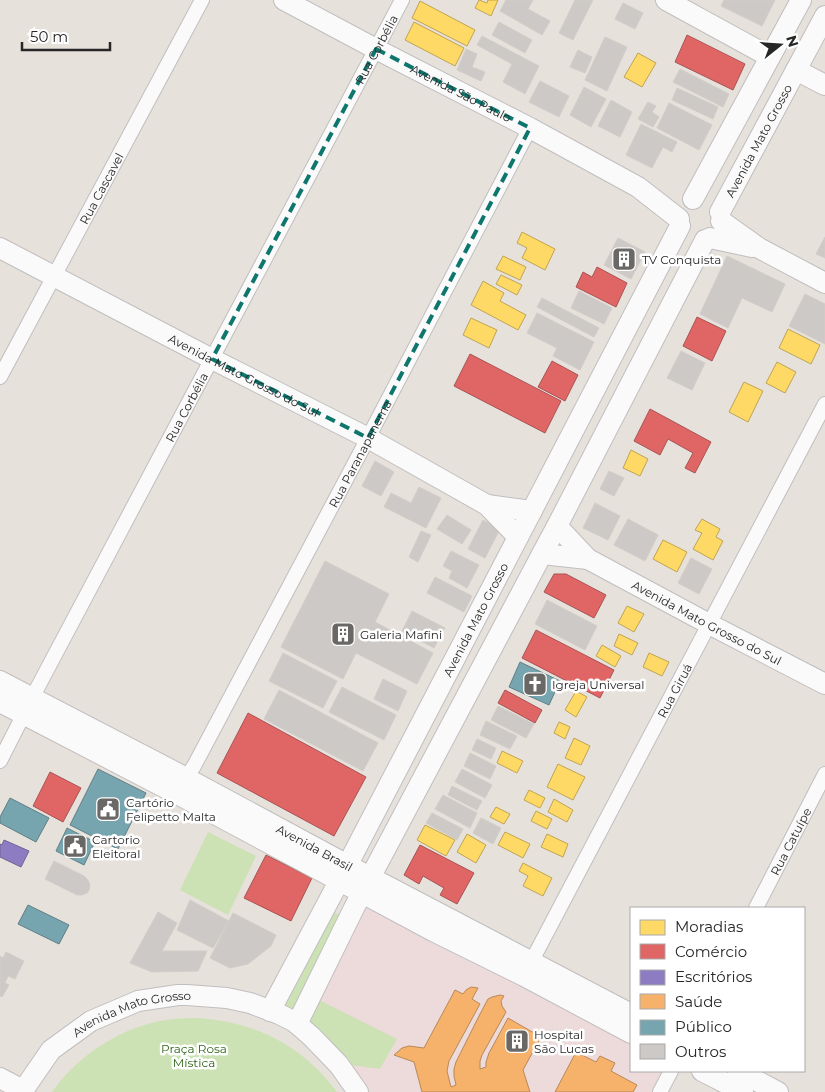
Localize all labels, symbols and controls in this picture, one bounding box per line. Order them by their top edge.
street label: Rua Corbélia [351,12,400,86]
scale bar [22,20,110,52]
north arrow [755,20,805,70]
text: 50 m [30,27,68,46]
text: N [782,33,803,49]
street label: Avenida São Paulo [408,61,514,125]
street label: Avenida Mato Grosso [722,81,795,200]
street label: Rua Cascavel [76,150,126,227]
building icon: TV Conquista [611,246,637,272]
place label: TV Conquista [642,252,721,267]
street label: Avenida Mato Grosso do Sul [166,330,322,420]
street label: Rua Corbélia [162,370,211,444]
street label: Rua Paranapanema [325,397,394,510]
street label: Avenida Mato Grosso [439,560,511,679]
street label: Avenida Mato Grosso do Sul [630,577,784,668]
building icon: Galeria Mafini [330,621,356,647]
place label: Galeria Mafini [360,627,442,642]
street label: Rua Giruá [654,661,695,720]
church icon: Igreja Universal [522,671,548,697]
place label: Igreja Universal [552,677,645,692]
place label: Cartório Felipetto Malta [126,795,216,824]
public building icon: Cartório Felipetto Malta [95,796,121,822]
street label: Rua Catuípe [767,805,814,878]
street label: Avenida Brasil [274,821,355,874]
place label: Cartorio Eleitoral [92,832,140,861]
public building icon: Cartorio Eleitoral [62,833,88,859]
legend [630,907,805,1072]
text: Moradias [675,917,743,936]
text: Comércio [675,942,747,961]
text: Escritórios [675,967,752,986]
street label: Avenida Mato Grosso [69,987,192,1040]
text: Saúde [675,992,722,1011]
text: Público [675,1017,732,1036]
place label: Hospital São Lucas [534,1027,594,1056]
building icon: Hospital São Lucas [504,1028,530,1054]
park label: Praça Rosa Mística [161,1041,227,1070]
text: Outros [675,1042,726,1061]

